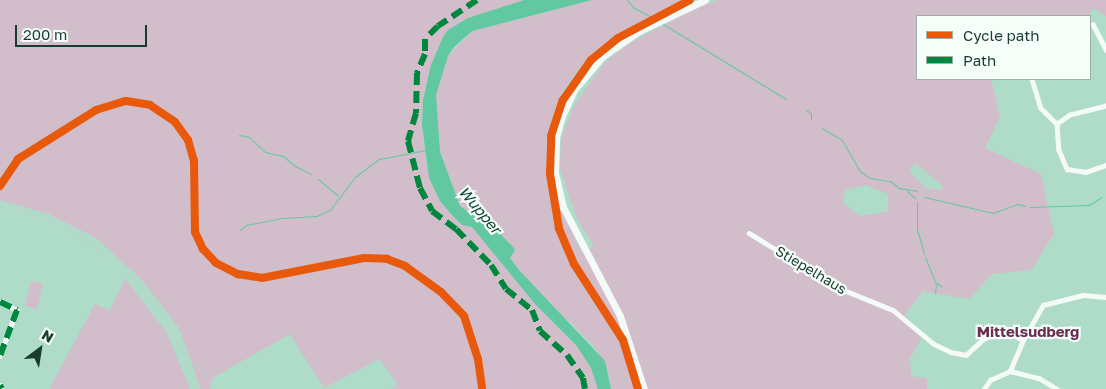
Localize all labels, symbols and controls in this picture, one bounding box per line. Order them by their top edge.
scale bar [18,15,150,47]
legend [916,15,1091,80]
text: 200 m [23,25,67,43]
text: Cycle path [963,26,1039,44]
text: Path [963,51,996,69]
water label: Wupper [455,183,505,237]
street label: Stiepelhaus [772,242,850,298]
district label: Mittelsudberg [977,323,1079,341]
north arrow [15,324,65,374]
text: N [39,326,57,346]

